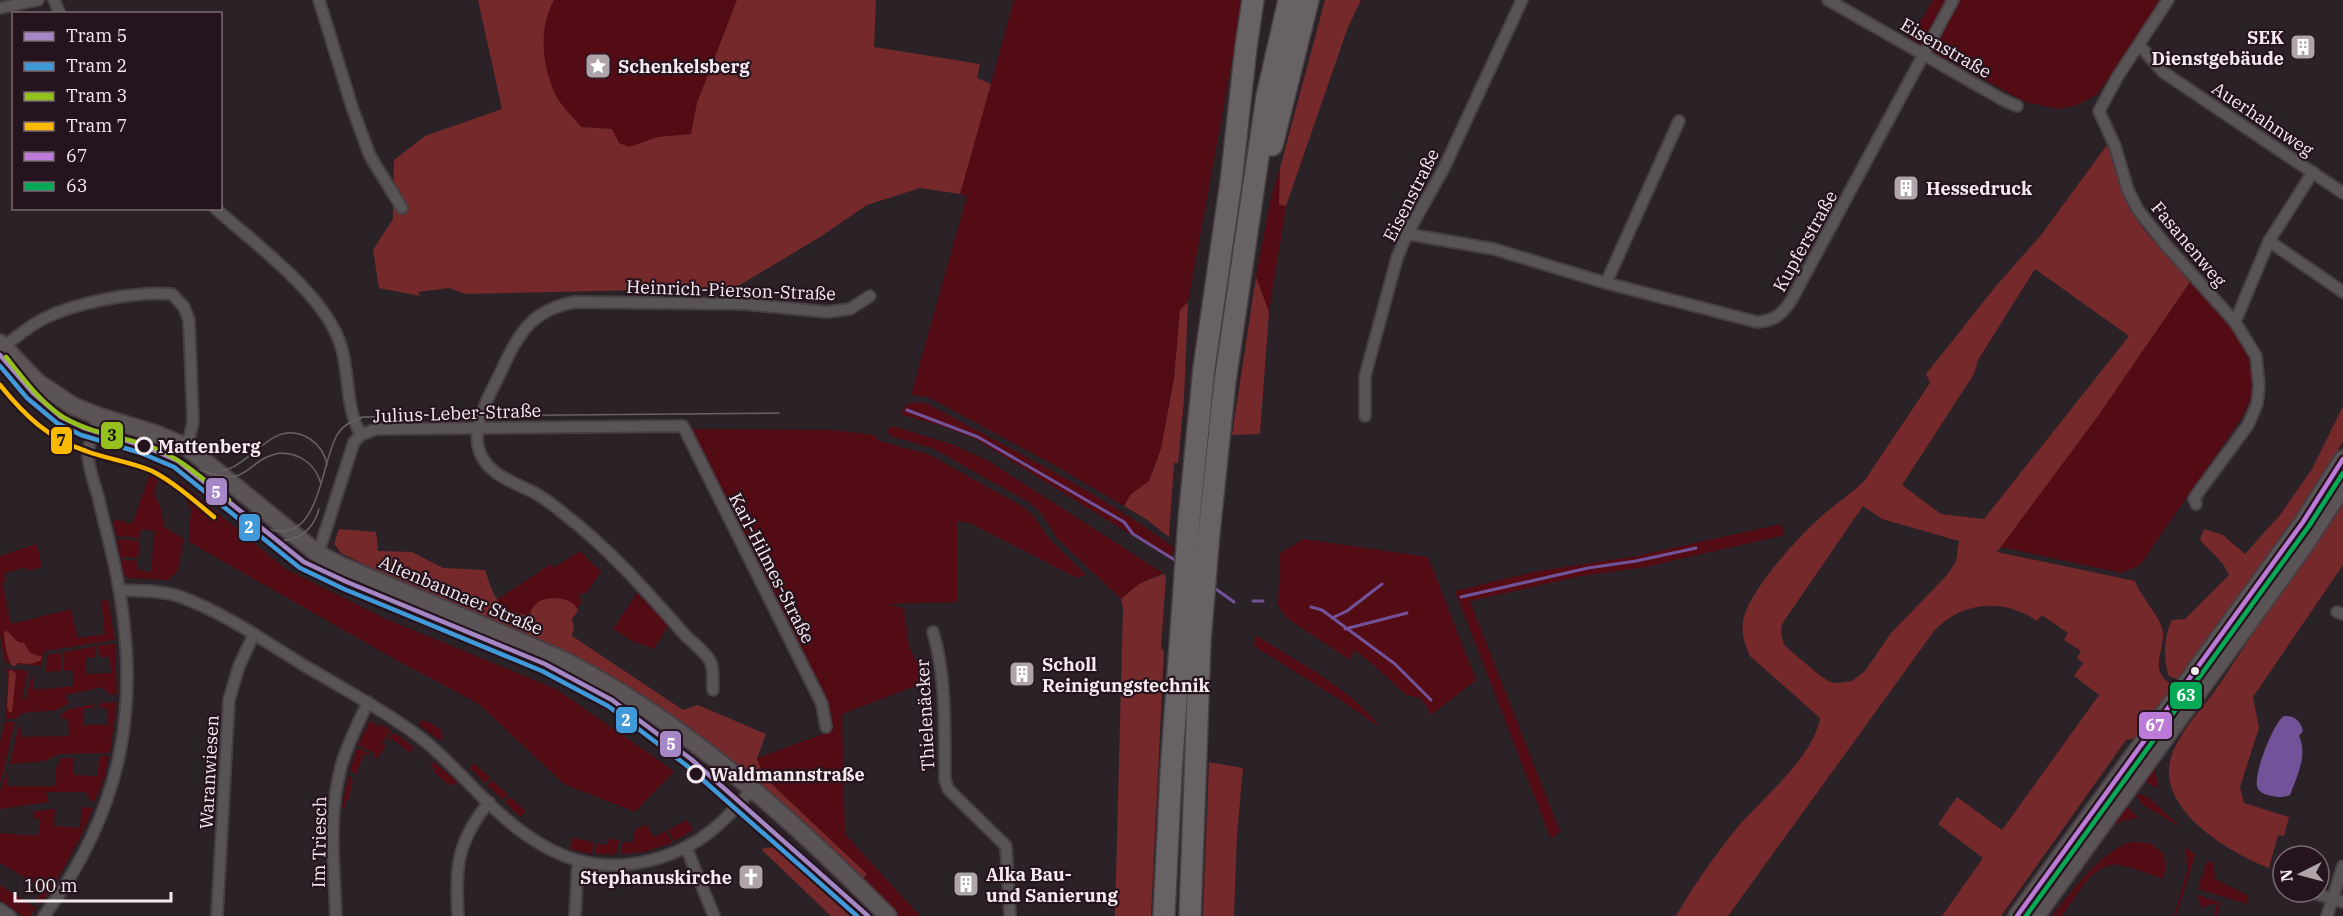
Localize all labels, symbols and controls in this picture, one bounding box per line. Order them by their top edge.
legend [12,12,222,210]
street label: Eisenstraße [1896,13,1996,83]
text: Tram 5 [66,24,127,47]
place label: SEK Dienstgebäude [2152,26,2284,70]
building icon: SEK Dienstgebäude [2288,32,2318,62]
place icon: Schenkelsberg [583,51,613,81]
text: Tram 2 [66,54,127,77]
place label: Schenkelsberg [618,55,750,78]
street label: Auerhahnweg [2208,77,2318,162]
text: Tram 3 [66,84,127,107]
text: Tram 7 [66,114,127,137]
text: 67 [66,144,88,167]
street label: Eisenstraße [1378,145,1444,245]
building icon: Hessedruck [1891,173,1921,203]
text: 63 [66,174,88,197]
place label: Hessedruck [1926,177,2033,200]
street label: Kupferstraße [1768,186,1842,296]
street label: Fasanenweg [2147,196,2232,292]
street label: Heinrich-Pierson-Straße [626,275,836,305]
street label: Julius-Leber-Straße [372,399,542,427]
line badge: 3 [100,421,124,450]
text: 3 [107,425,117,445]
line badge: 7 [50,426,73,455]
text: 7 [56,430,66,450]
place label: Mattenberg [158,435,261,458]
marker: Mattenberg [135,437,153,455]
line badge: 5 [205,477,228,506]
text: 5 [211,482,221,502]
street label: Karl-Hilmes-Straße [724,489,820,647]
line badge: 2 [238,513,261,542]
text: 2 [244,517,254,537]
street label: Altenbaunaer Straße [376,550,546,640]
place label: Scholl Reinigungstechnik [1042,653,1211,697]
street label: Thielenäcker [911,659,939,771]
building icon: Scholl Reinigungstechnik [1007,659,1037,689]
unlabelled marker [2189,665,2201,677]
line badge: 63 [2169,681,2203,710]
text: 63 [2176,685,2196,705]
line badge: 2 [615,706,638,734]
text: 2 [621,710,631,730]
line badge: 67 [2138,711,2173,740]
street label: Waranwiesen [195,714,223,830]
text: 67 [2145,715,2165,735]
line badge: 5 [659,730,682,758]
text: 5 [666,734,676,754]
place label: Waldmannstraße [710,763,865,786]
marker: Waldmannstraße [687,765,705,783]
street label: Im Triesch [307,796,331,888]
north arrow [2271,844,2331,904]
church icon: Stephanuskirche [736,862,766,892]
place label: Alka Bau- und Sanierung [986,863,1118,907]
scale bar [15,865,171,903]
place label: Stephanuskirche [580,866,732,889]
text: N [2275,868,2297,883]
building icon: Alka Bau- und Sanierung [951,869,981,899]
text: 100 m [24,874,78,897]

